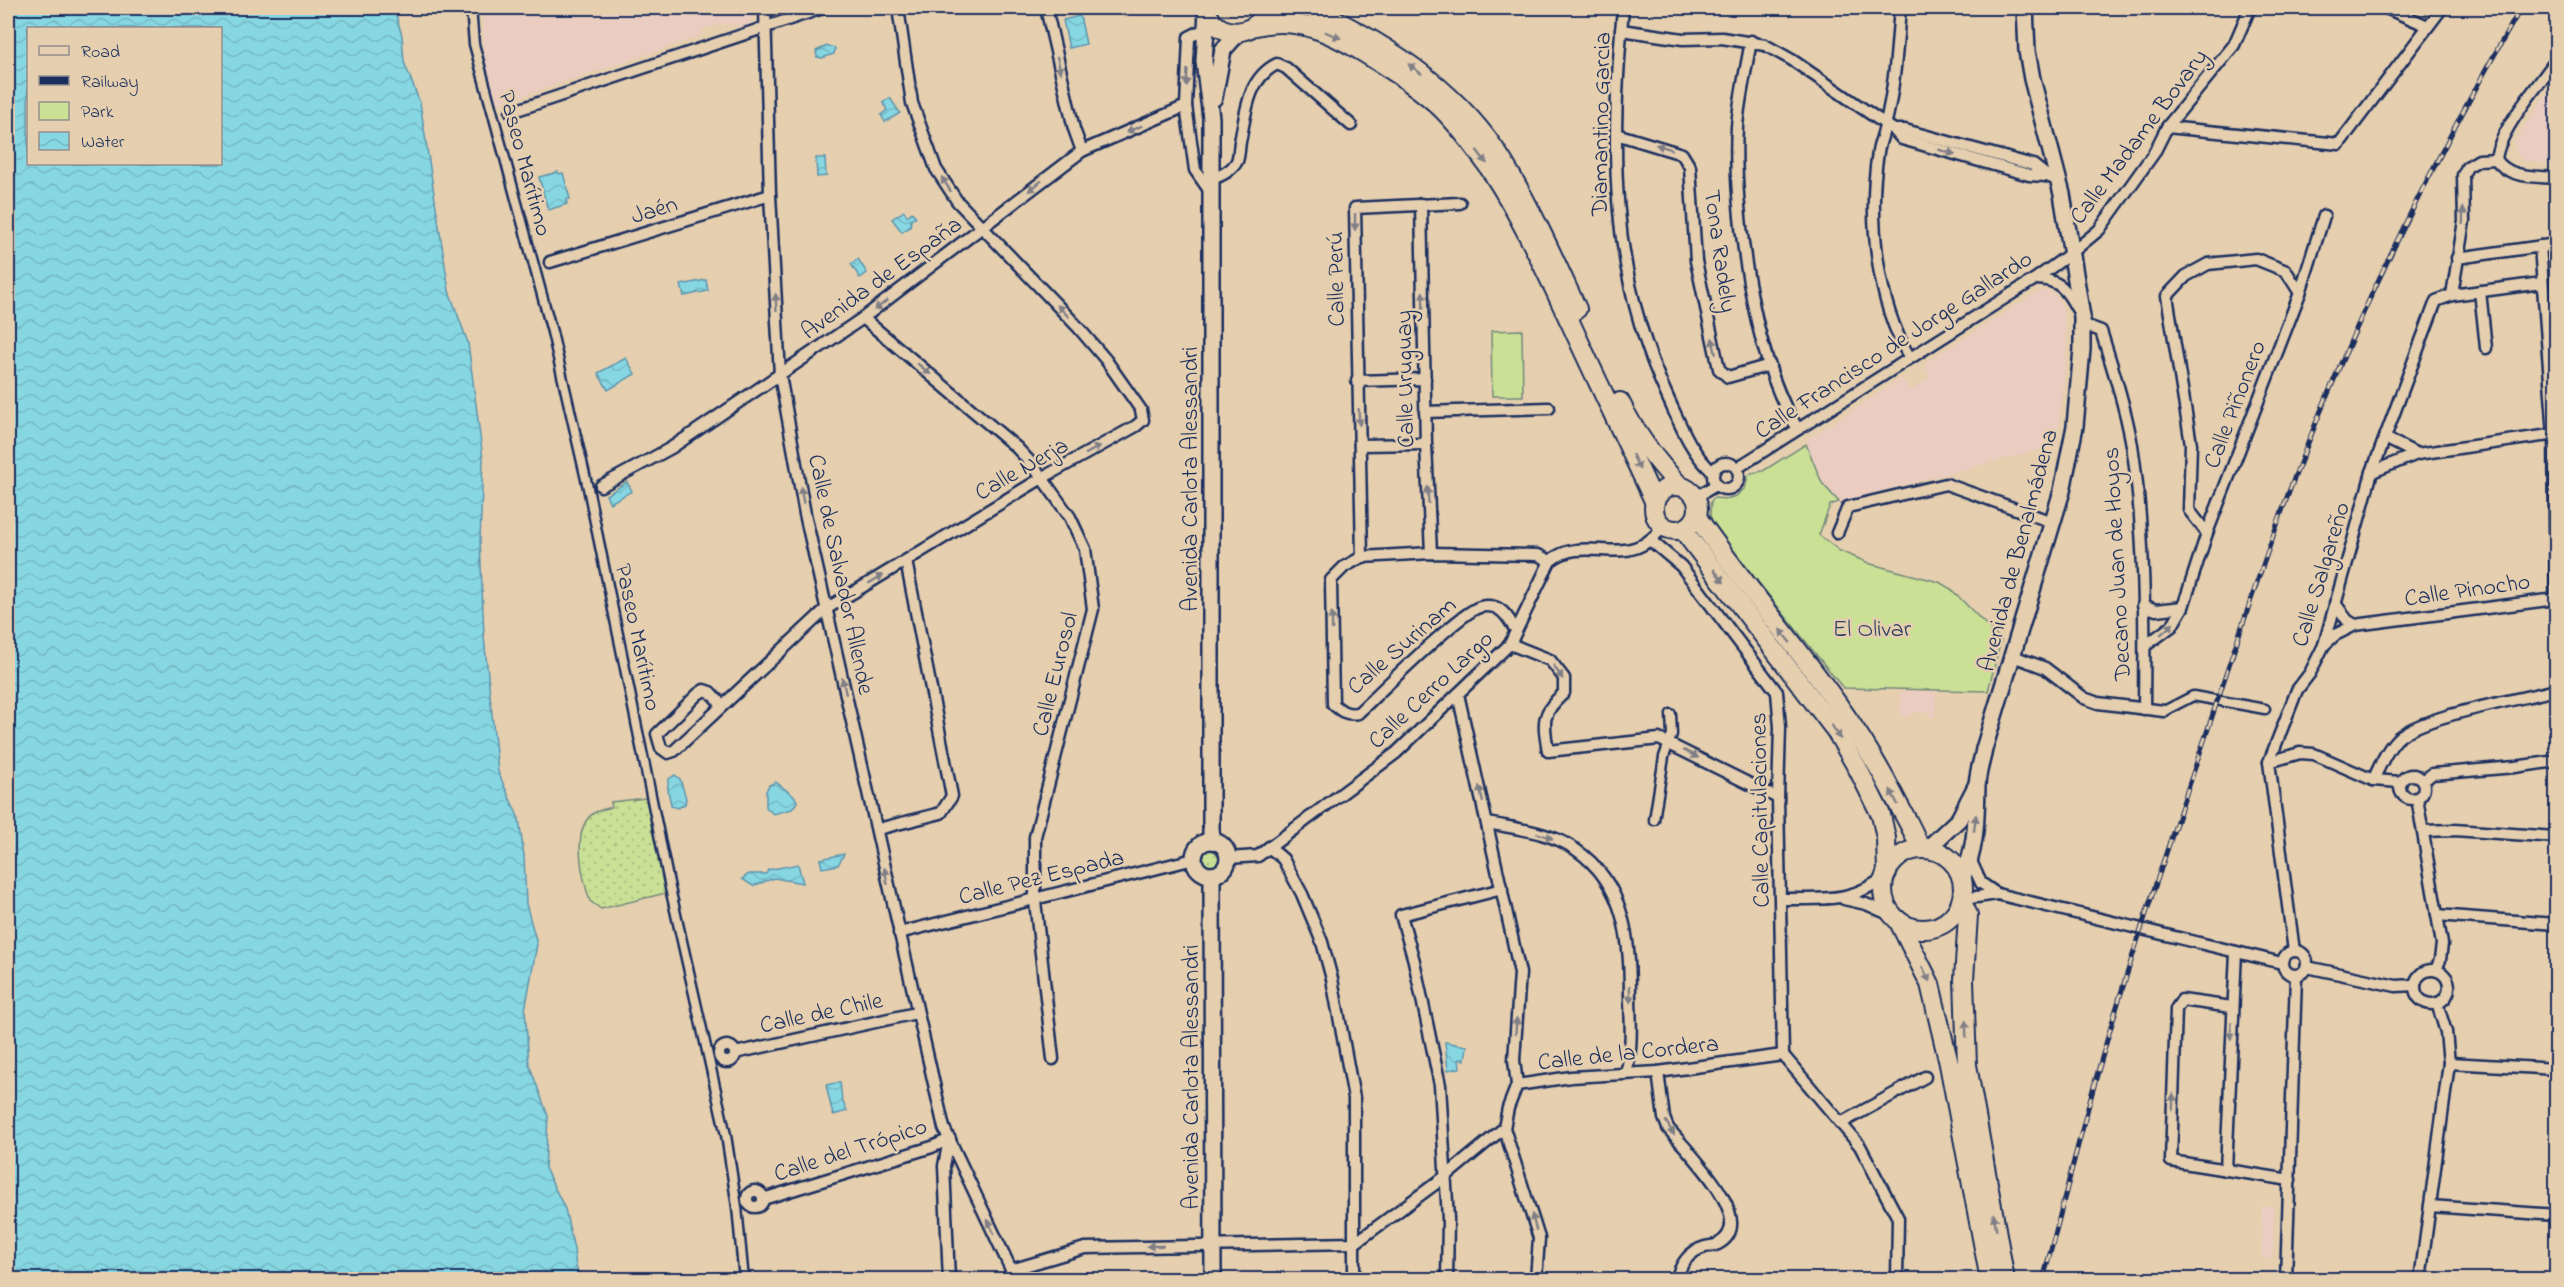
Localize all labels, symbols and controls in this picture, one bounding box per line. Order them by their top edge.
legend [27,27,222,165]
one-way arrow [1324,30,1342,40]
street label: Diamantino Garcia [1583,32,1622,218]
text: Road [81,40,120,66]
street label: Calle Madame Bovary [2062,42,2219,233]
one-way arrow [1055,55,1065,74]
one-way arrow [1407,63,1423,75]
one-way arrow [1183,68,1192,87]
text: Railway [81,70,138,96]
street label: Paseo Marítimo [487,87,560,240]
text: Park [81,100,114,126]
one-way arrow [1125,124,1143,134]
text: Water [81,130,125,156]
one-way arrow [1655,142,1673,151]
one-way arrow [1938,148,1956,157]
one-way arrow [1475,150,1487,165]
one-way arrow [941,176,952,192]
one-way arrow [1027,179,1043,192]
street label: Jaén [627,188,682,235]
street label: Tona Radely [1692,188,1744,315]
one-way arrow [2458,207,2468,226]
street label: Avenida de España [795,208,970,350]
one-way arrow [1350,212,1360,231]
street label: Calle Perú [1319,231,1356,327]
street label: Calle Francisco de Jorge Gallardo [1749,243,2040,449]
one-way arrow [1418,290,1428,309]
one-way arrow [772,293,781,312]
one-way arrow [873,298,888,310]
one-way arrow [1056,304,1070,319]
street label: Calle Uruguay [1388,310,1426,448]
one-way arrow [1709,336,1718,355]
street label: Calle Piñonero [2196,336,2277,474]
street label: Avenida Carlota Alessandri [1174,346,1209,612]
one-way arrow [916,362,931,375]
one-way arrow [1354,407,1363,426]
street label: Avenida de Benalmádena [1970,425,2069,676]
street label: Calle Nerja [969,429,1076,511]
one-way arrow [1085,445,1102,455]
street label: Decano Juan de Hoyos [2095,446,2143,683]
street label: Calle de Salvador Allende [797,451,882,698]
one-way arrow [1630,453,1640,471]
one-way arrow [1424,485,1433,504]
one-way arrow [797,486,806,505]
street label: Calle Salgareño [2284,498,2361,651]
street label: Paseo Marítimo [604,561,669,714]
street label: Calle Pinocho [2402,565,2532,618]
one-way arrow [1712,568,1725,584]
one-way arrow [868,573,884,584]
street label: Calle Surinam [1340,589,1465,704]
street label: Calle Eurosol [1024,609,1089,740]
one-way arrow [1327,612,1337,631]
park label: El Olivar [1833,613,1912,648]
one-way arrow [2159,622,2174,636]
street label: Calle Cerro Largo [1361,623,1502,758]
one-way arrow [1779,628,1792,644]
one-way arrow [1553,664,1564,681]
one-way arrow [839,677,849,695]
street label: Calle Capitulaciones [1742,712,1781,908]
one-way arrow [1830,723,1842,739]
one-way arrow [1683,749,1700,759]
one-way arrow [1476,785,1486,803]
one-way arrow [1890,788,1899,805]
one-way arrow [1971,813,1980,832]
one-way arrow [1536,832,1554,842]
street label: Calle Pez Espada [955,841,1128,916]
one-way arrow [882,866,891,885]
street label: Avenida Carlota Alessandri [1175,944,1210,1210]
one-way arrow [1921,966,1930,983]
street label: Calle de Chile [757,984,886,1045]
one-way arrow [1625,984,1635,1003]
one-way arrow [1511,1017,1521,1036]
one-way arrow [1961,1020,1970,1039]
one-way arrow [2227,1022,2236,1041]
street label: Calle de la Cordera [1536,1028,1721,1081]
one-way arrow [2168,1093,2178,1112]
street label: Calle del Trópico [770,1110,932,1193]
one-way arrow [1665,1120,1676,1136]
one-way arrow [1529,1212,1539,1231]
one-way arrow [1990,1212,1999,1231]
one-way arrow [987,1218,996,1235]
one-way arrow [1146,1241,1165,1251]

